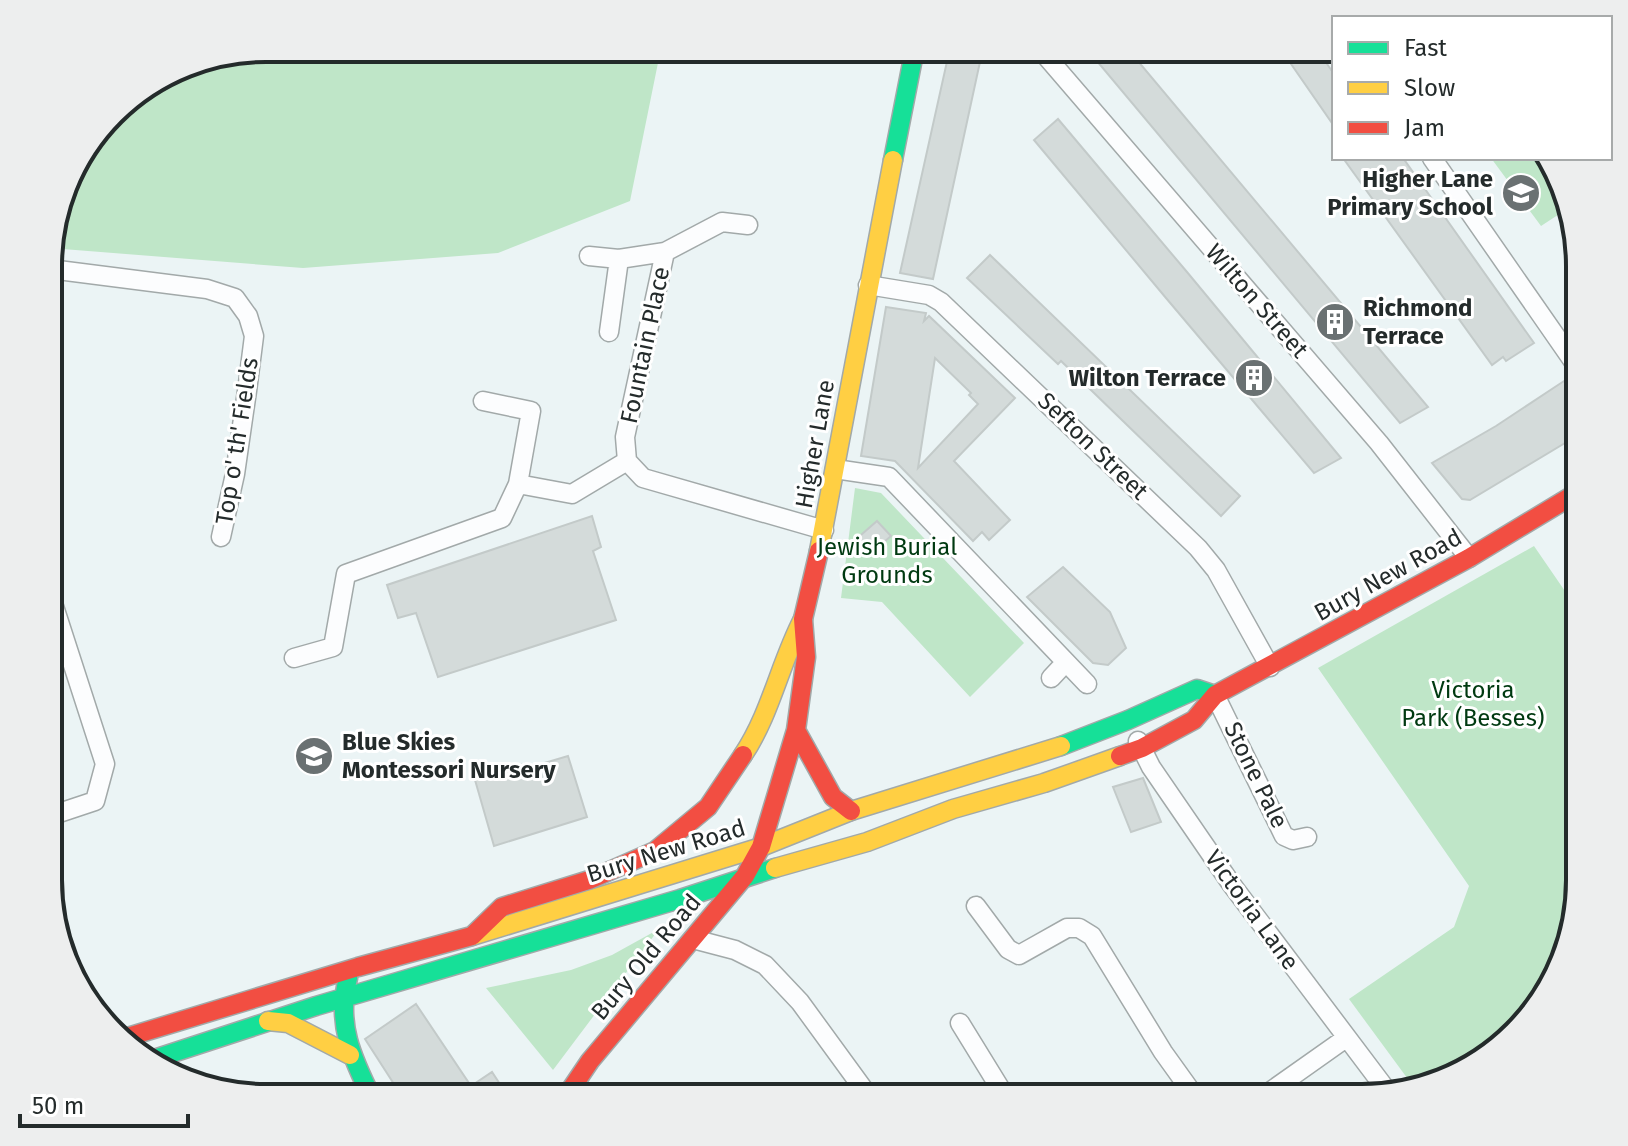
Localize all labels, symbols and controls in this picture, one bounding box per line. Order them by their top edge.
legend [1332,16,1612,160]
text: Fast [1404,34,1447,62]
text: Slow [1404,74,1455,102]
text: Jam [1404,114,1445,142]
place label: Higher Lane Primary School [1327,165,1494,221]
school or university icon: Higher Lane Primary School [1500,172,1542,214]
street label: Wilton Street [1200,238,1314,364]
street label: Fountain Place [615,264,675,426]
place label: Richmond Terrace [1363,294,1472,350]
building icon: Richmond Terrace [1314,301,1356,343]
street label: Top o' th' Fields [210,356,264,526]
building icon: Wilton Terrace [1233,357,1275,399]
place label: Wilton Terrace [1069,364,1226,392]
street label: Higher Lane [790,377,840,511]
street label: Sefton Street [1032,387,1154,506]
street label: Bury New Road [1309,523,1467,627]
park label: Jewish Burial Grounds [817,533,957,589]
park label: Victoria Park (Besses) [1401,676,1545,732]
street label: Stone Pale [1218,717,1294,833]
place label: Blue Skies Montessori Nursery [342,728,556,784]
school or university icon: Blue Skies Montessori Nursery [293,735,335,777]
street label: Bury New Road [583,814,749,888]
street label: Victoria Lane [1199,845,1305,975]
street label: Bury Old Road [585,888,707,1026]
scale bar [20,1078,188,1128]
text: 50 m [32,1092,84,1120]

